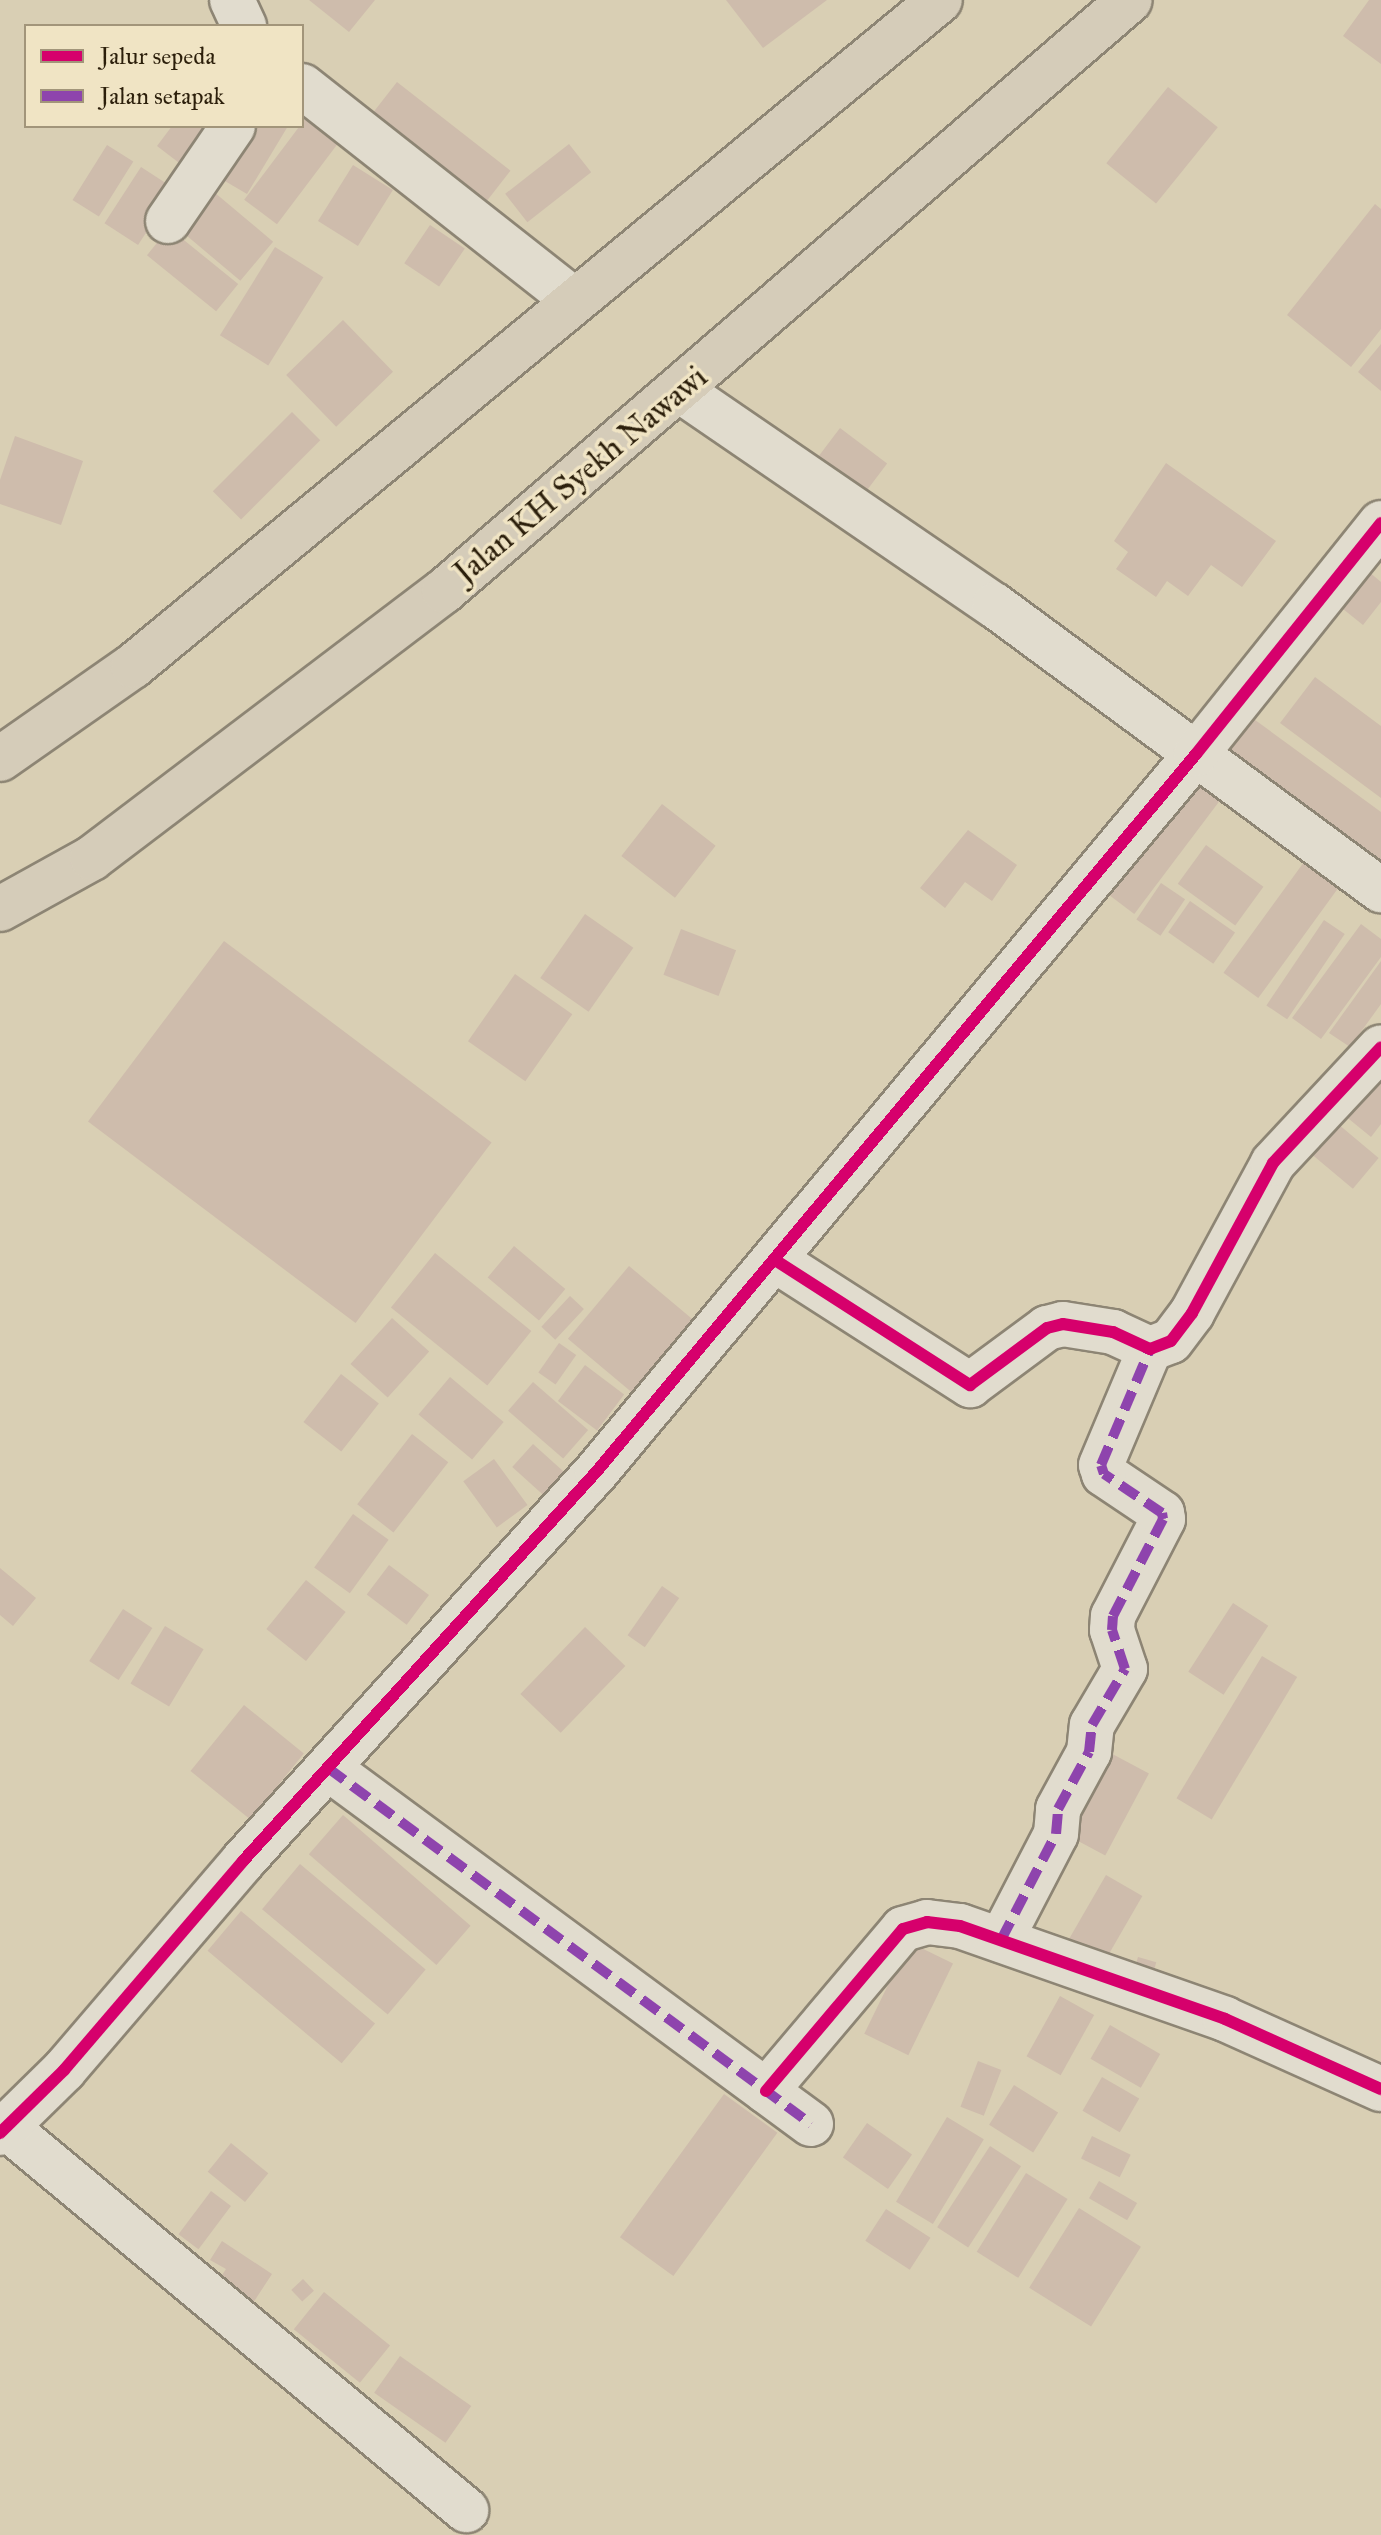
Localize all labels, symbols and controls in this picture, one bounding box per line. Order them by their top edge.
legend [24,24,304,128]
text: Jalur sepeda [100,41,216,71]
text: Jalan setapak [100,81,225,111]
street label: Jalan KH Syekh Nawawi [447,358,715,592]

